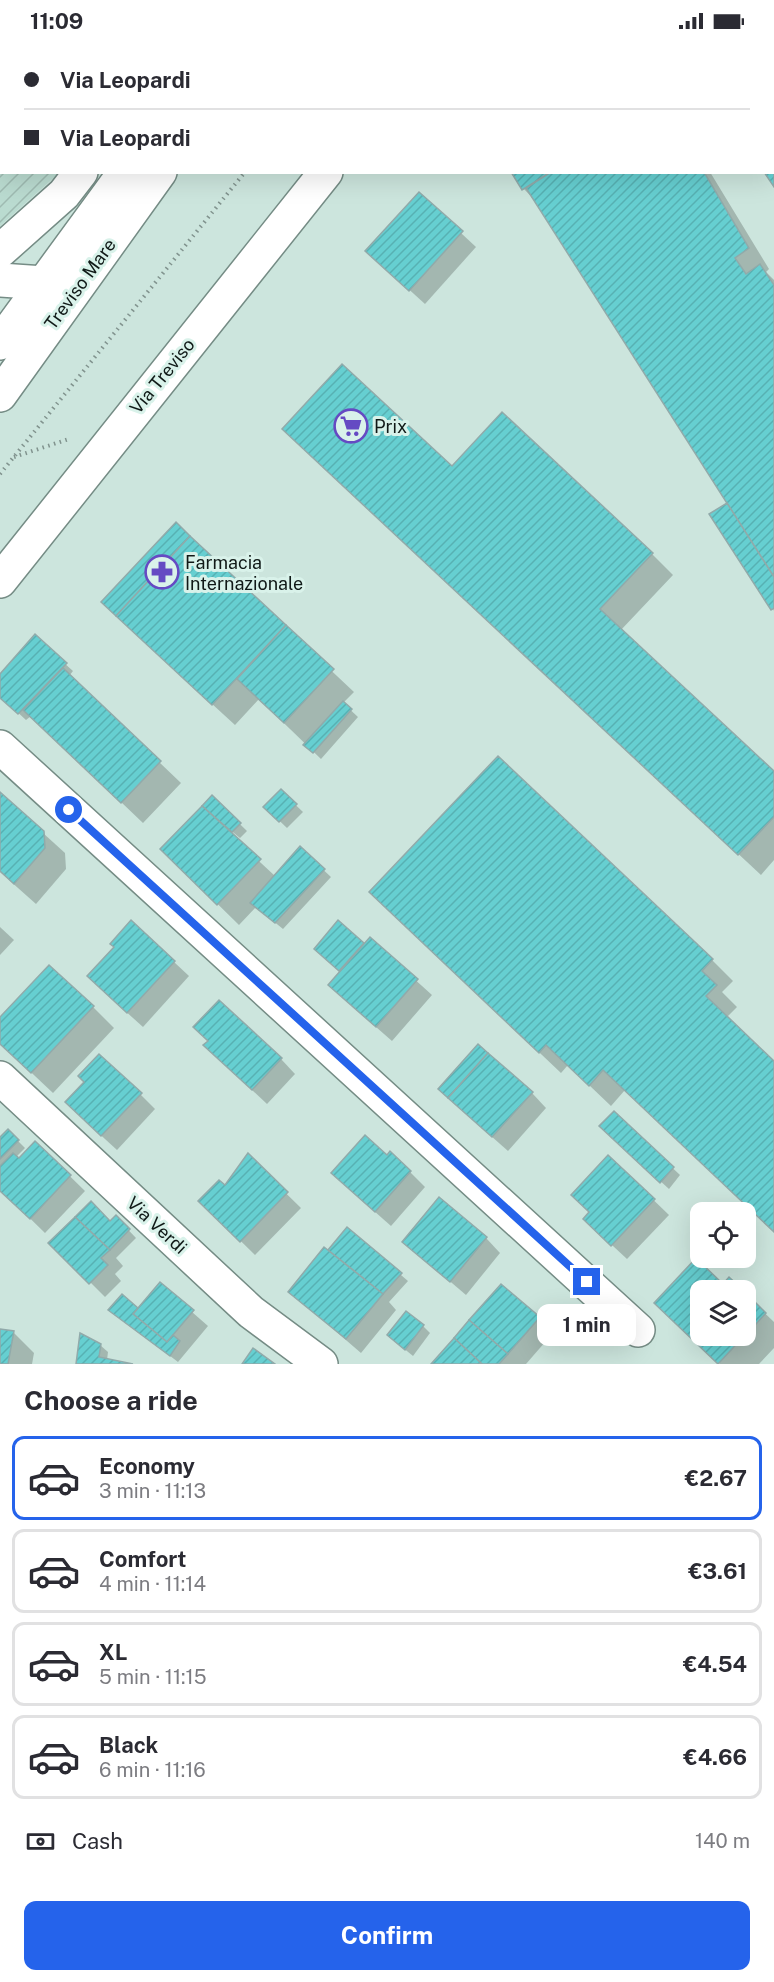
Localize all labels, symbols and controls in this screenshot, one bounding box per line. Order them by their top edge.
text: 11:09 [30,8,83,34]
text: Via Leopardi [60,67,191,93]
text: Via Leopardi [60,125,191,151]
street label: Treviso Mare [40,235,120,333]
street label: Via Treviso [125,334,199,418]
supermarket icon: Prix [333,408,369,444]
place label: Prix [374,416,407,437]
place label: Farmacia Internazionale [185,552,303,594]
pharmacy icon: Farmacia Internazionale [144,554,180,590]
route start [55,796,82,823]
street label: Via Verdi [123,1192,191,1258]
map controls [690,1202,756,1346]
button: locate [690,1202,756,1268]
route end [573,1268,600,1295]
button: layers [690,1280,756,1346]
callout: 1 min [538,1303,636,1345]
text: 1 min [562,1313,611,1337]
text: Choose a ride [24,1384,198,1416]
icon: car [27,1451,81,1505]
text: Economy [99,1453,195,1479]
text: €2.67 [685,1465,747,1491]
text: 3 min · 11:13 [99,1479,206,1503]
icon: car [27,1544,81,1598]
text: Comfort [99,1546,186,1572]
text: €3.61 [688,1558,747,1584]
text: 4 min · 11:14 [99,1572,206,1596]
icon: car [27,1637,81,1691]
text: XL [99,1639,127,1665]
text: €4.54 [683,1651,747,1677]
text: 5 min · 11:15 [99,1665,207,1689]
icon: car [27,1730,81,1784]
text: Black [99,1732,158,1758]
text: €4.66 [683,1744,747,1770]
text: 6 min · 11:16 [99,1758,206,1782]
icon: cash [24,1825,57,1858]
text: Cash [72,1828,123,1854]
text: 140 m [695,1829,750,1853]
button: Confirm [24,1901,750,1970]

